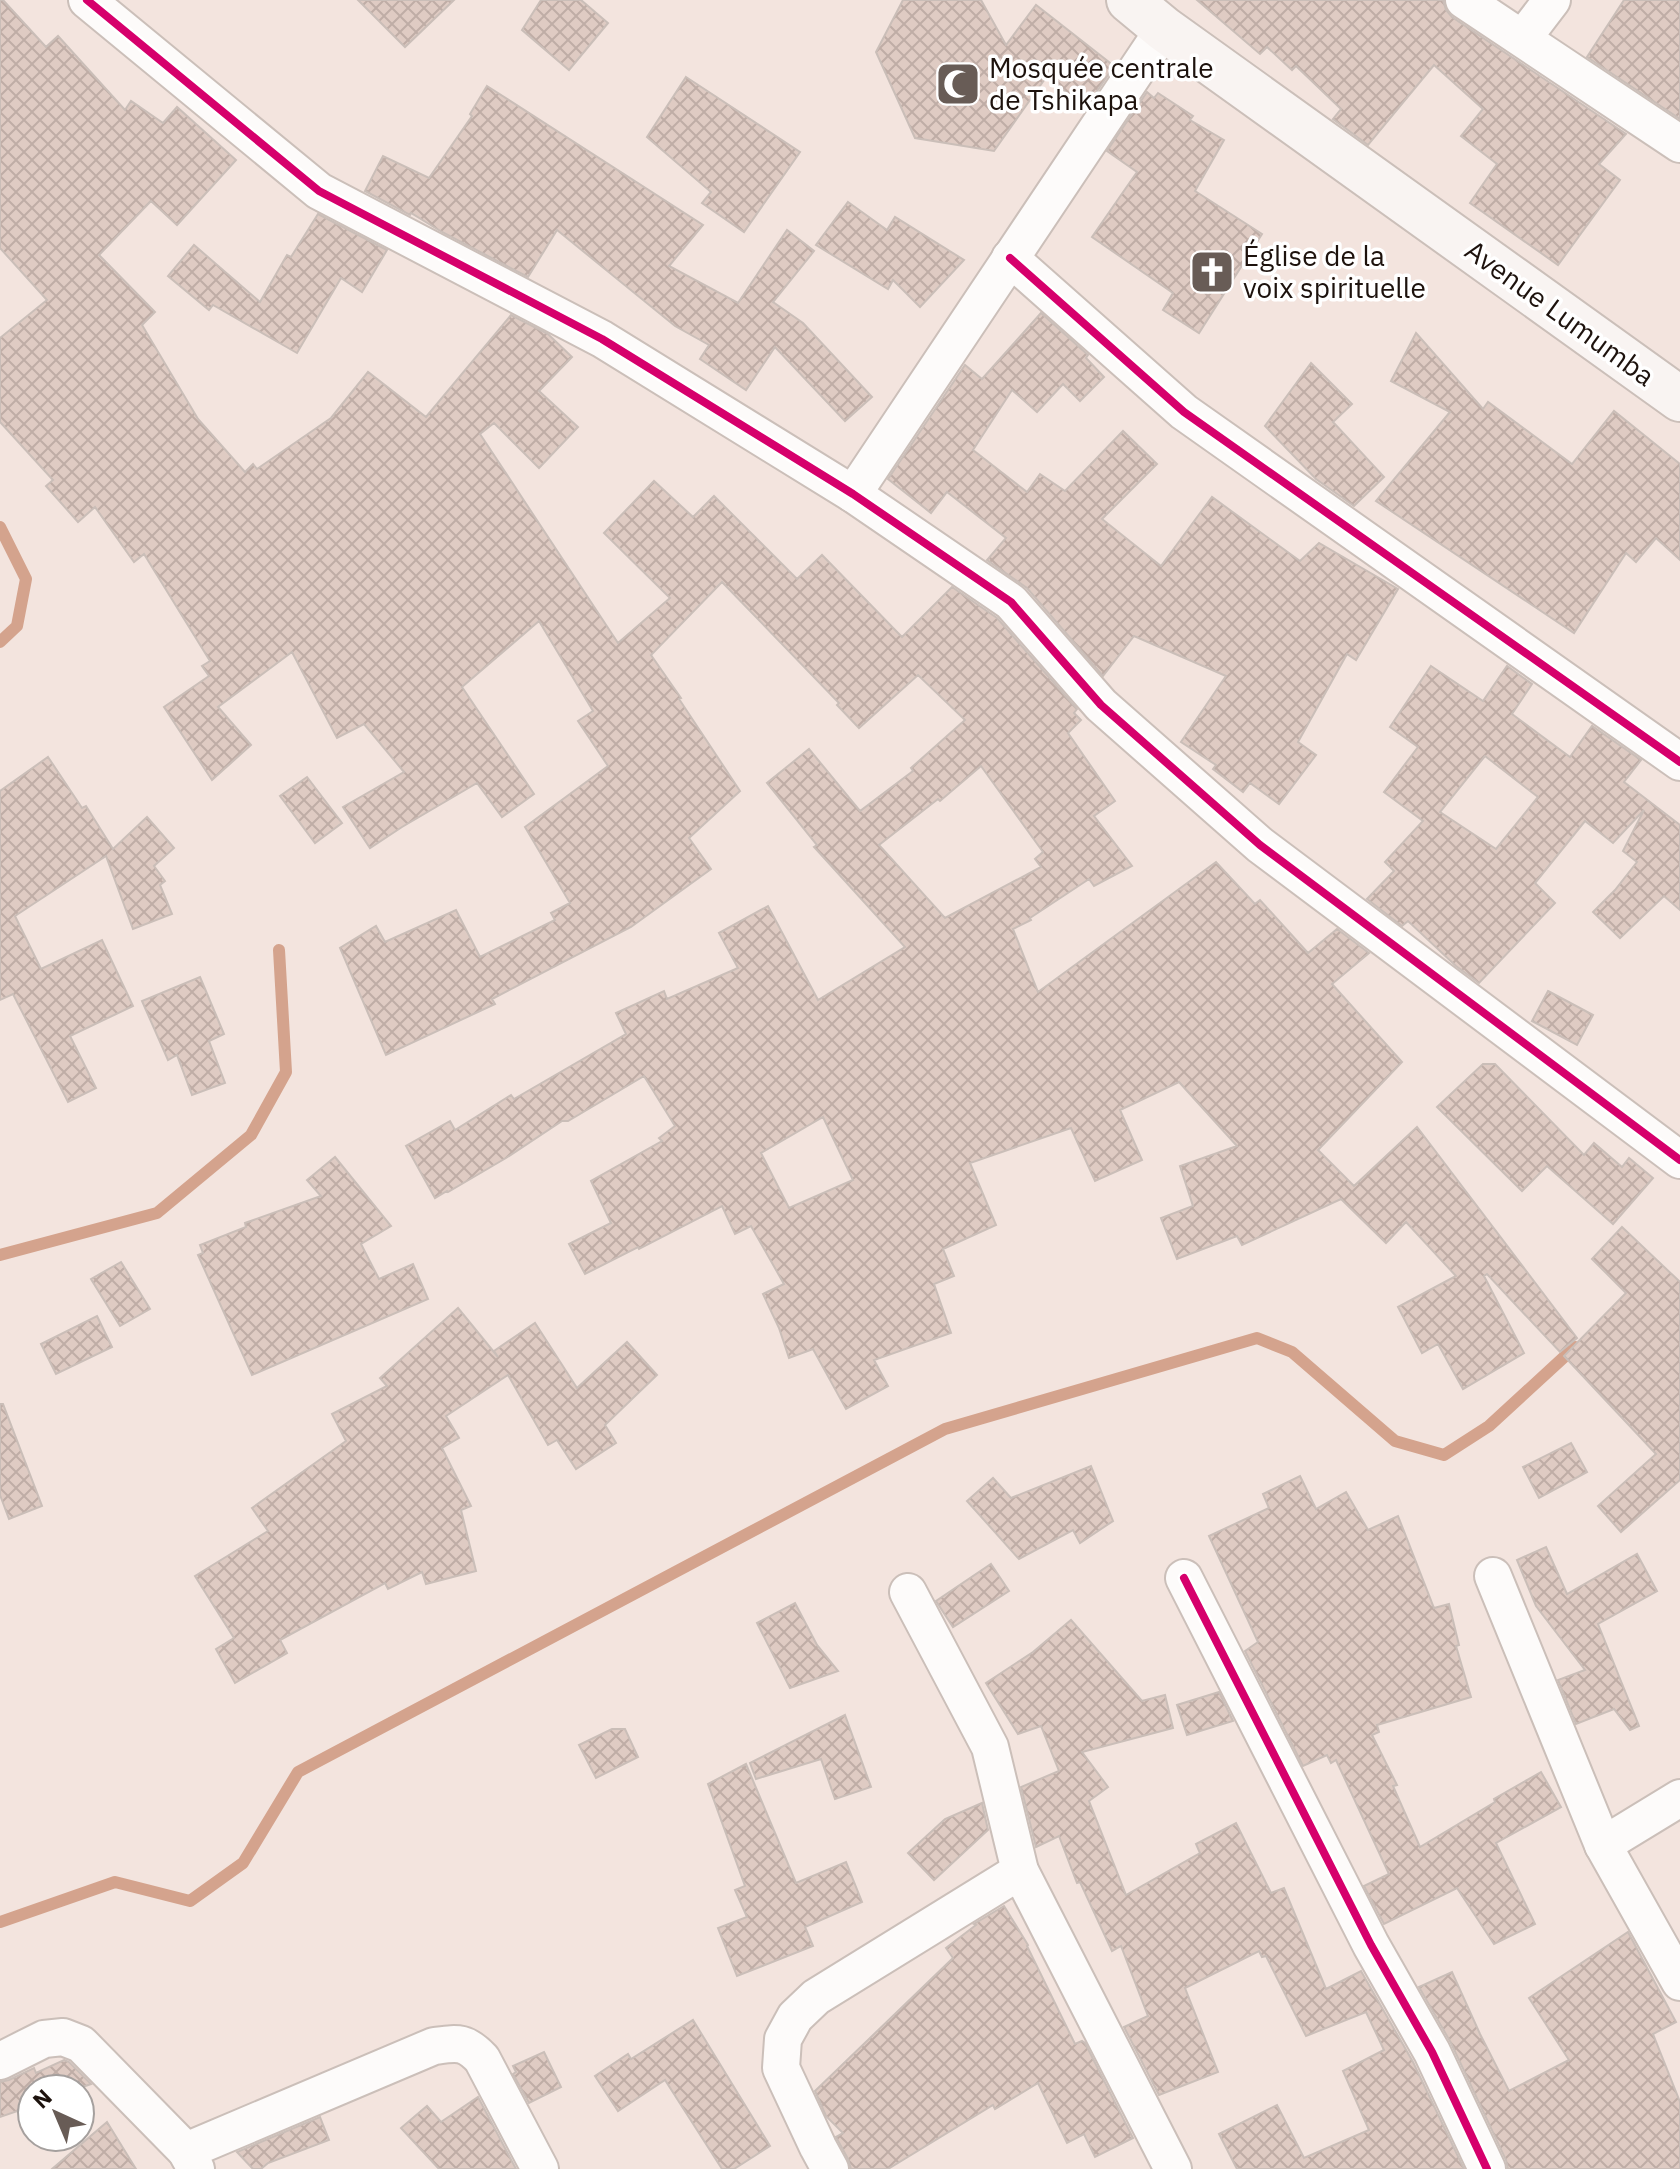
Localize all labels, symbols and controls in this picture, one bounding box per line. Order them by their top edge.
place label: Mosquée centrale de Tshikapa [989,49,1214,118]
mosque icon: Mosquée centrale de Tshikapa [934,60,982,108]
street label: Avenue Lumumba [1458,231,1663,394]
place label: Église de la voix spirituelle [1243,237,1426,306]
church icon: Église de la voix spirituelle [1188,248,1236,296]
north arrow [16,2073,96,2153]
text: N [26,2082,58,2114]

